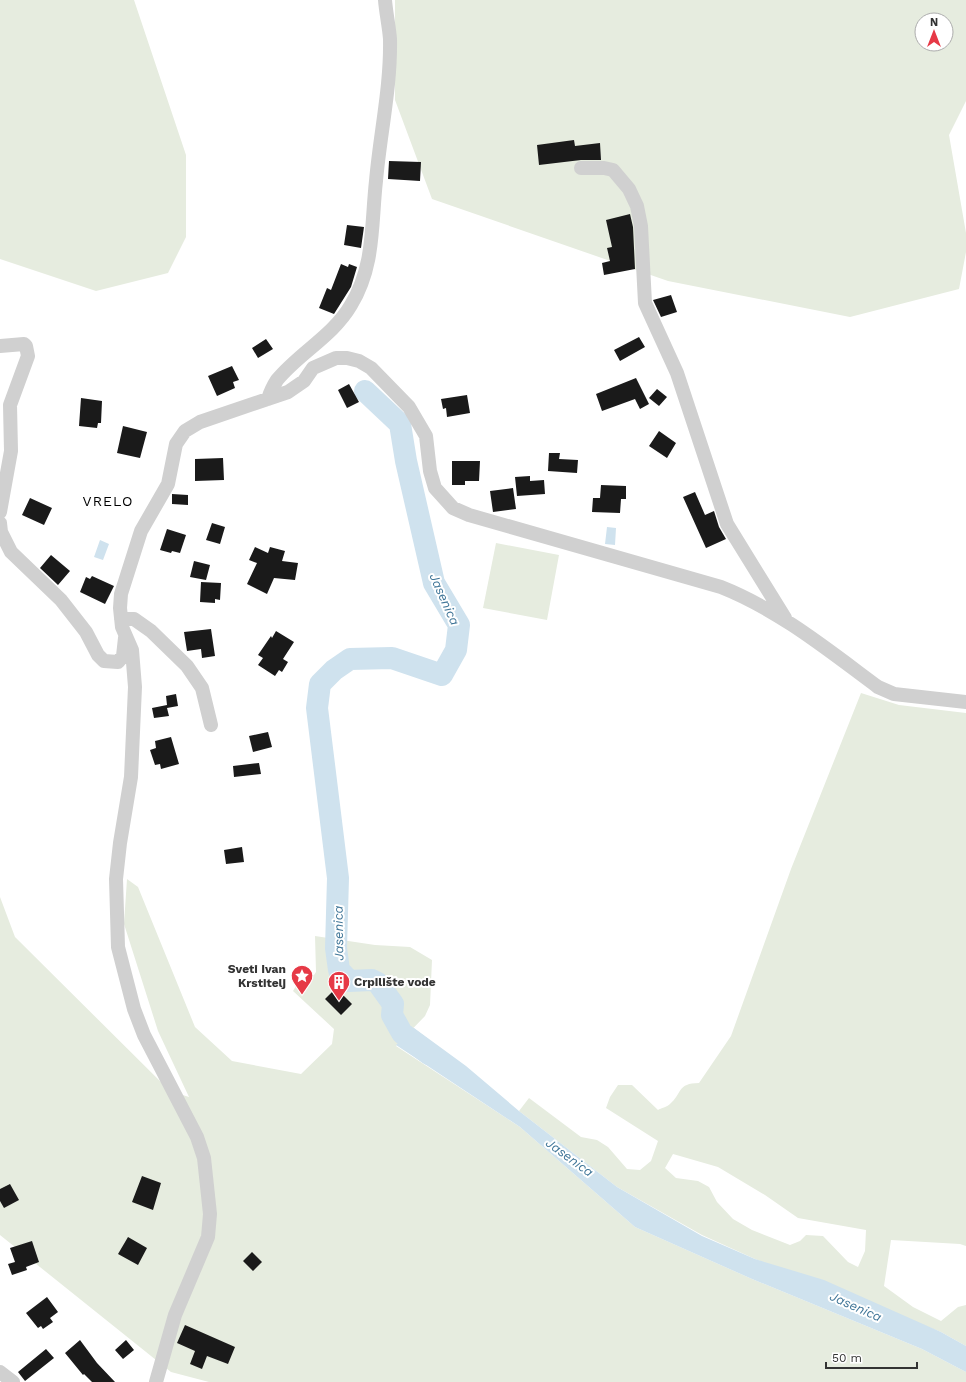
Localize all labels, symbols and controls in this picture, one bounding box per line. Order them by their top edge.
north arrow [914,12,954,52]
text: N [930,16,938,29]
district label: VRELO [83,493,133,509]
water label: Jasenica [426,571,463,627]
water label: Jasenica [331,905,346,961]
place label: Sveti Ivan Krstitelj [228,962,286,990]
place icon: Sveti Ivan Krstitelj [289,963,315,996]
building icon: Crpilište vode [326,969,352,1002]
place label: Crpilište vode [354,975,436,989]
water label: Jasenica [543,1135,596,1180]
water label: Jasenica [828,1288,884,1325]
scale bar [826,1344,917,1370]
text: 50 m [832,1351,862,1365]

